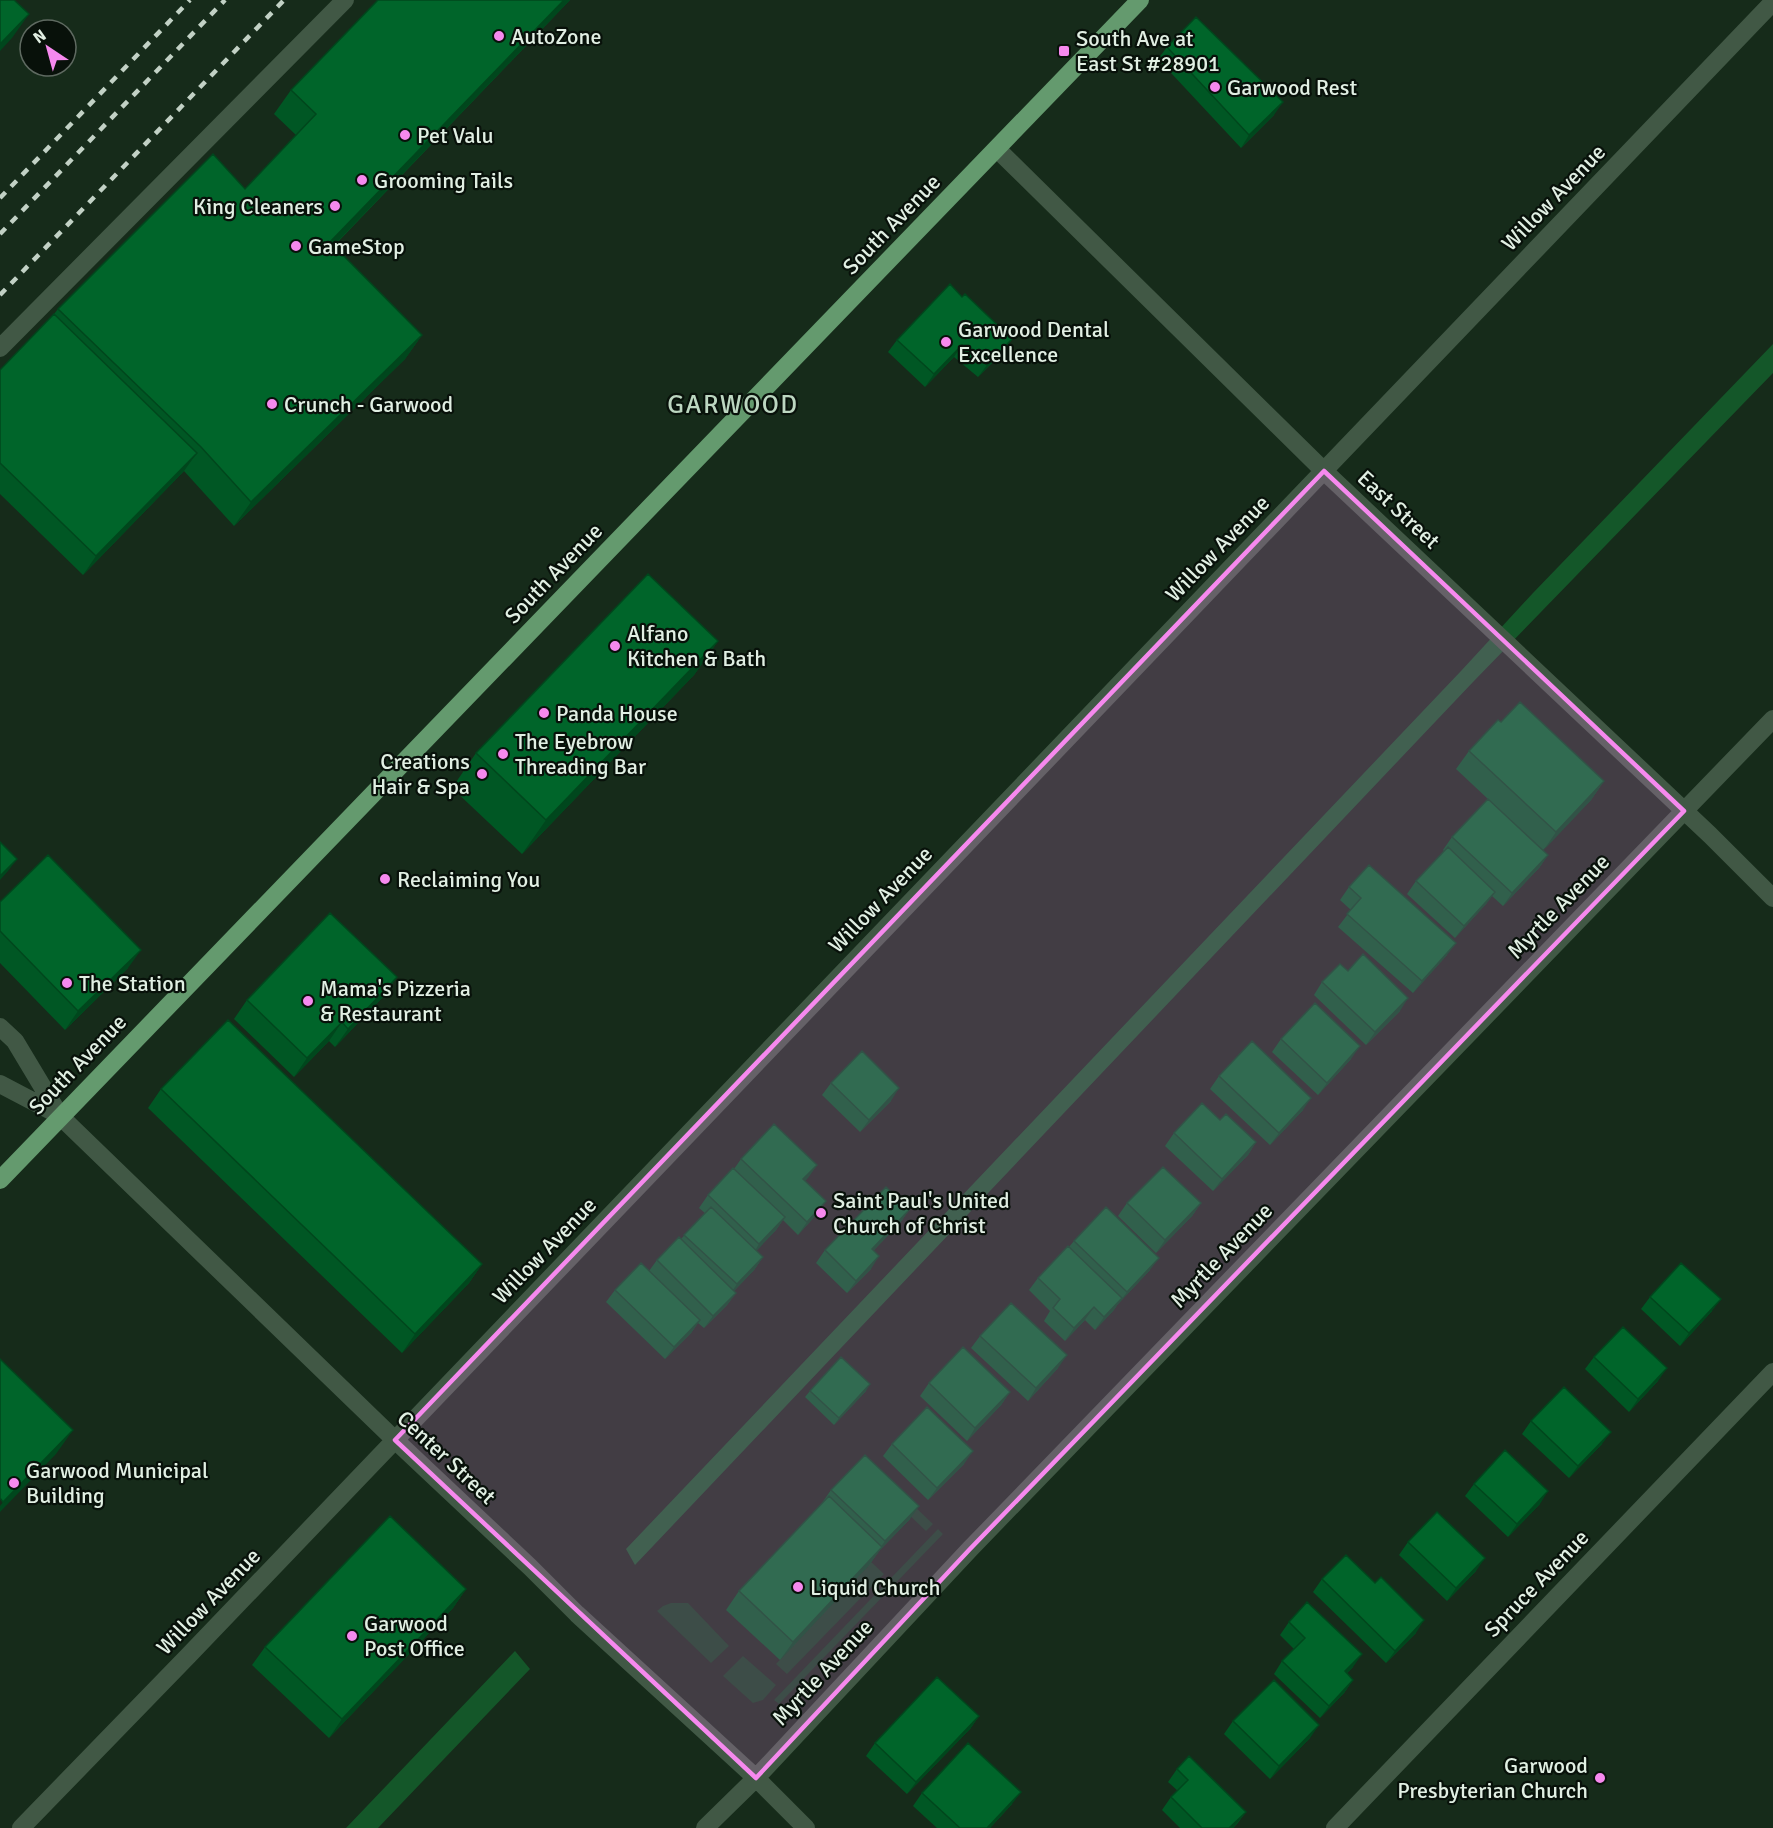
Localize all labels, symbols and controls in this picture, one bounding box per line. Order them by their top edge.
north arrow [18,18,78,78]
place label: AutoZone [511,23,601,50]
text: N [29,25,50,48]
place label: South Ave at East St #28901 [1076,25,1220,77]
marker: AutoZone [492,29,506,43]
marker: South Ave at East St #28901 [1057,44,1071,58]
place label: Garwood Rest [1227,74,1357,101]
marker: Garwood Rest [1208,80,1222,94]
place label: Pet Valu [417,122,494,149]
marker: Pet Valu [398,128,412,142]
street label: Willow Avenue [1496,138,1611,256]
place label: Grooming Tails [374,167,513,194]
street label: South Avenue [837,169,946,280]
marker: Grooming Tails [355,173,369,187]
place label: King Cleaners [193,193,323,220]
marker: King Cleaners [328,199,342,213]
place label: GameStop [308,233,405,260]
marker: GameStop [289,239,303,253]
place label: Garwood Dental Excellence [958,316,1109,368]
marker: Garwood Dental Excellence [939,335,953,349]
district label: GARWOOD [667,389,799,421]
place label: Crunch - Garwood [284,391,453,418]
marker: Crunch - Garwood [265,397,279,411]
street label: East Street [1352,464,1446,555]
street label: Willow Avenue [1160,489,1275,607]
street label: South Avenue [499,518,608,629]
place label: Alfano Kitchen & Bath [627,620,766,672]
marker: Alfano Kitchen & Bath [608,639,622,653]
place label: Panda House [556,700,678,727]
marker: Panda House [537,706,551,720]
place label: The Eyebrow Threading Bar [515,728,646,780]
marker: The Eyebrow Threading Bar [496,747,510,761]
place label: Creations Hair & Spa [371,748,470,800]
marker: Creations Hair & Spa [475,767,489,781]
street label: Willow Avenue [823,840,938,958]
street label: Myrtle Avenue [1502,848,1615,964]
place label: Reclaiming You [397,866,540,893]
marker: Reclaiming You [378,872,392,886]
place label: The Station [79,970,186,997]
place label: Mama's Pizzeria & Restaurant [320,975,471,1027]
marker: The Station [60,976,74,990]
marker: Mama's Pizzeria & Restaurant [301,994,315,1008]
street label: South Avenue [23,1009,132,1120]
place label: Saint Paul's United Church of Christ [833,1187,1010,1239]
street label: Willow Avenue [487,1191,602,1309]
street label: Myrtle Avenue [1165,1197,1278,1313]
marker: Saint Paul's United Church of Christ [814,1206,828,1220]
street label: Center Street [392,1405,502,1510]
place label: Garwood Municipal Building [26,1457,208,1509]
marker: Garwood Municipal Building [7,1476,21,1490]
street label: Spruce Avenue [1478,1524,1594,1643]
street label: Willow Avenue [151,1542,266,1660]
place label: Liquid Church [810,1574,940,1601]
marker: Liquid Church [791,1580,805,1594]
place label: Garwood Post Office [364,1610,465,1662]
street label: Myrtle Avenue [766,1614,878,1731]
marker: Garwood Post Office [345,1629,359,1643]
place label: Garwood Presbyterian Church [1397,1752,1588,1804]
marker: Garwood Presbyterian Church [1593,1771,1607,1785]

